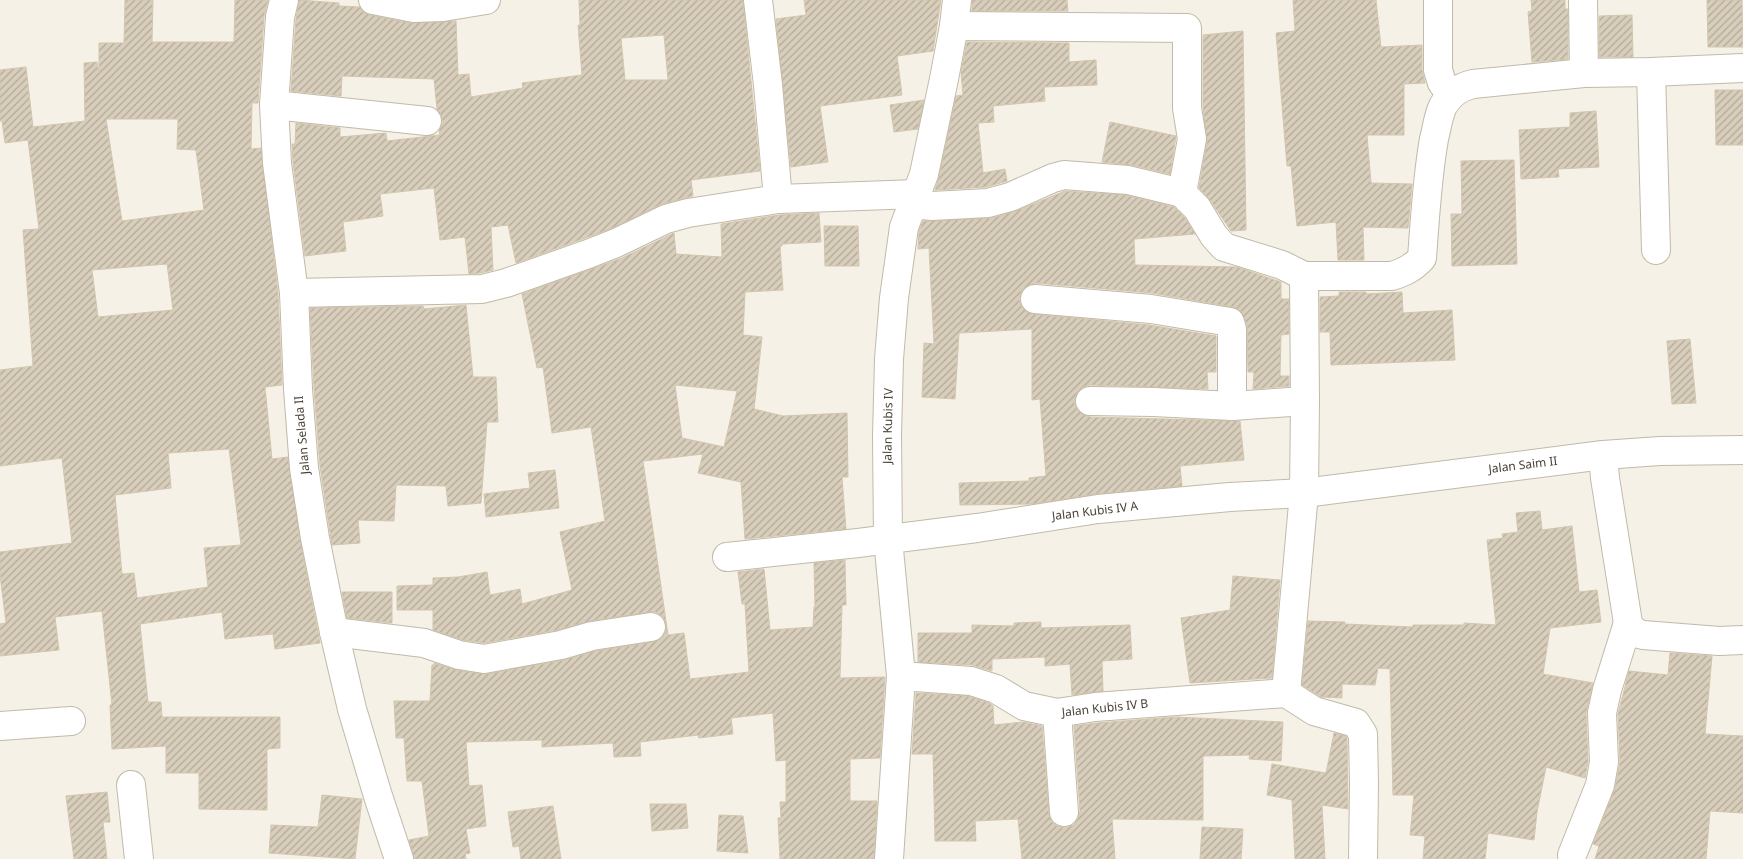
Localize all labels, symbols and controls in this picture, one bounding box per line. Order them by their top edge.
street label: Jalan Kubis IV [878,387,897,465]
street label: Jalan Selada II [290,395,313,476]
street label: Jalan Saim II [1487,452,1558,477]
street label: Jalan Kubis IV A [1050,497,1139,524]
street label: Jalan Kubis IV B [1060,694,1149,721]

